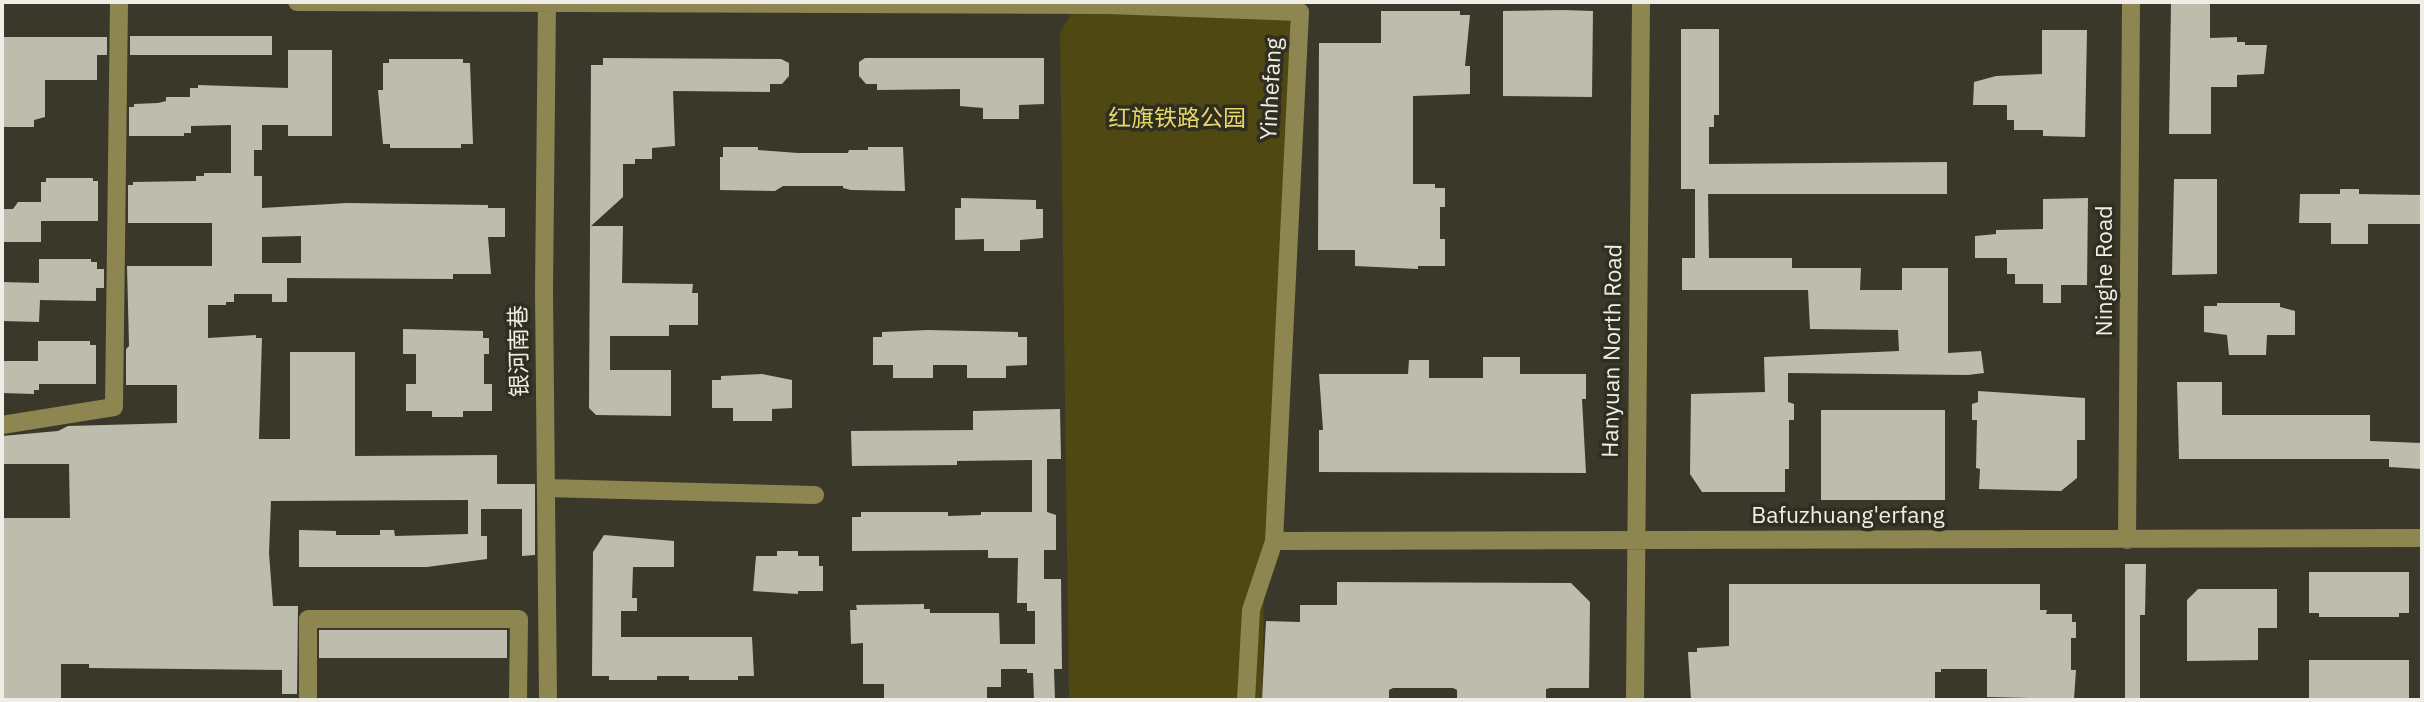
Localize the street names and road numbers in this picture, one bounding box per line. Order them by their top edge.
street label: Yinhefang [1256,37,1288,141]
street label: Ninghe Road [2091,205,2119,337]
street label: Hanyuan North Road [1597,244,1629,458]
street label: 银河南巷 [505,305,535,397]
street label: Bafuzhuang'erfang [1751,502,1945,530]

